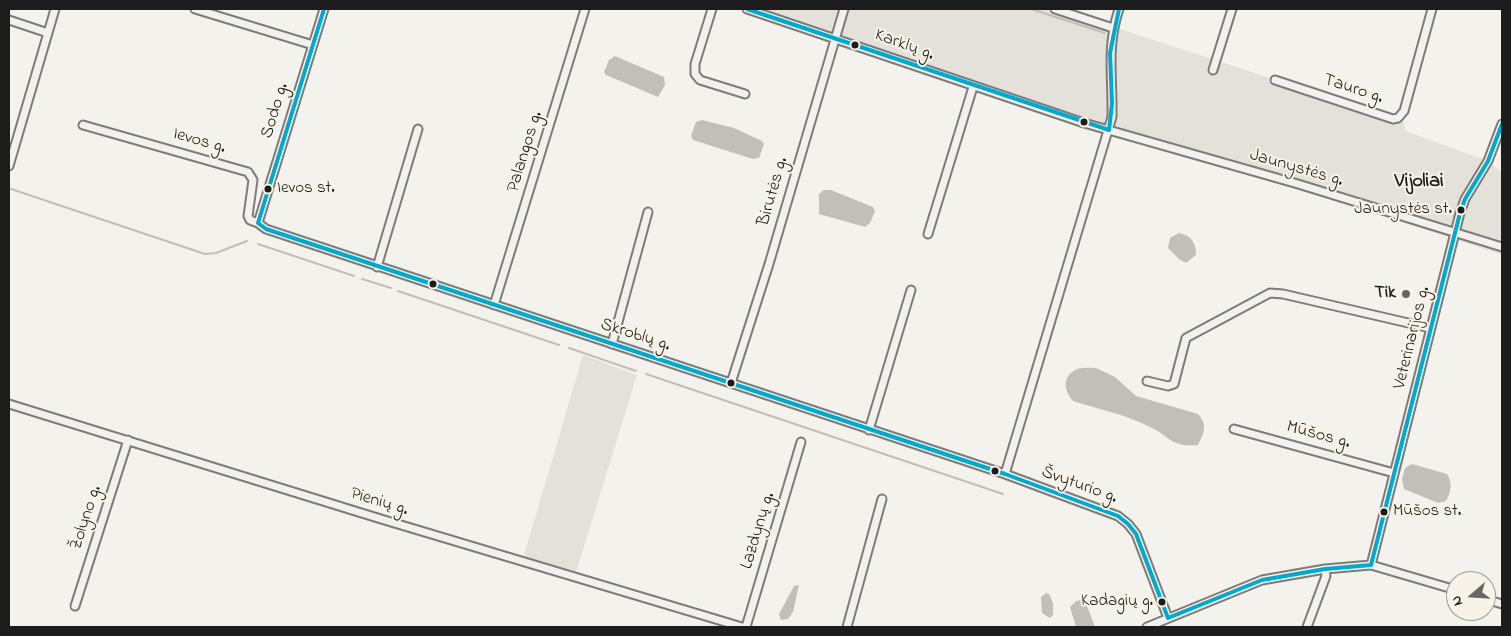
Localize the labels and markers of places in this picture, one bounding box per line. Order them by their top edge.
unlabelled marker [850,40,860,50]
unlabelled marker [1079,117,1089,127]
place label: Ievos st. [277,179,335,199]
marker: Ievos st. [263,184,273,194]
place label: Jaunystės st. [1354,200,1452,220]
marker: Jaunystės st. [1456,205,1466,215]
unlabelled marker [428,279,438,289]
place label: Tik [1375,283,1396,305]
marker: Tik [1400,288,1412,300]
unlabelled marker [726,378,736,388]
unlabelled marker [990,466,1000,476]
place label: Mūšos st. [1393,502,1461,522]
marker: Mūšos st. [1379,507,1389,517]
place label: Kadagių g. [1081,592,1153,612]
marker: Kadagių g. [1157,597,1167,607]

